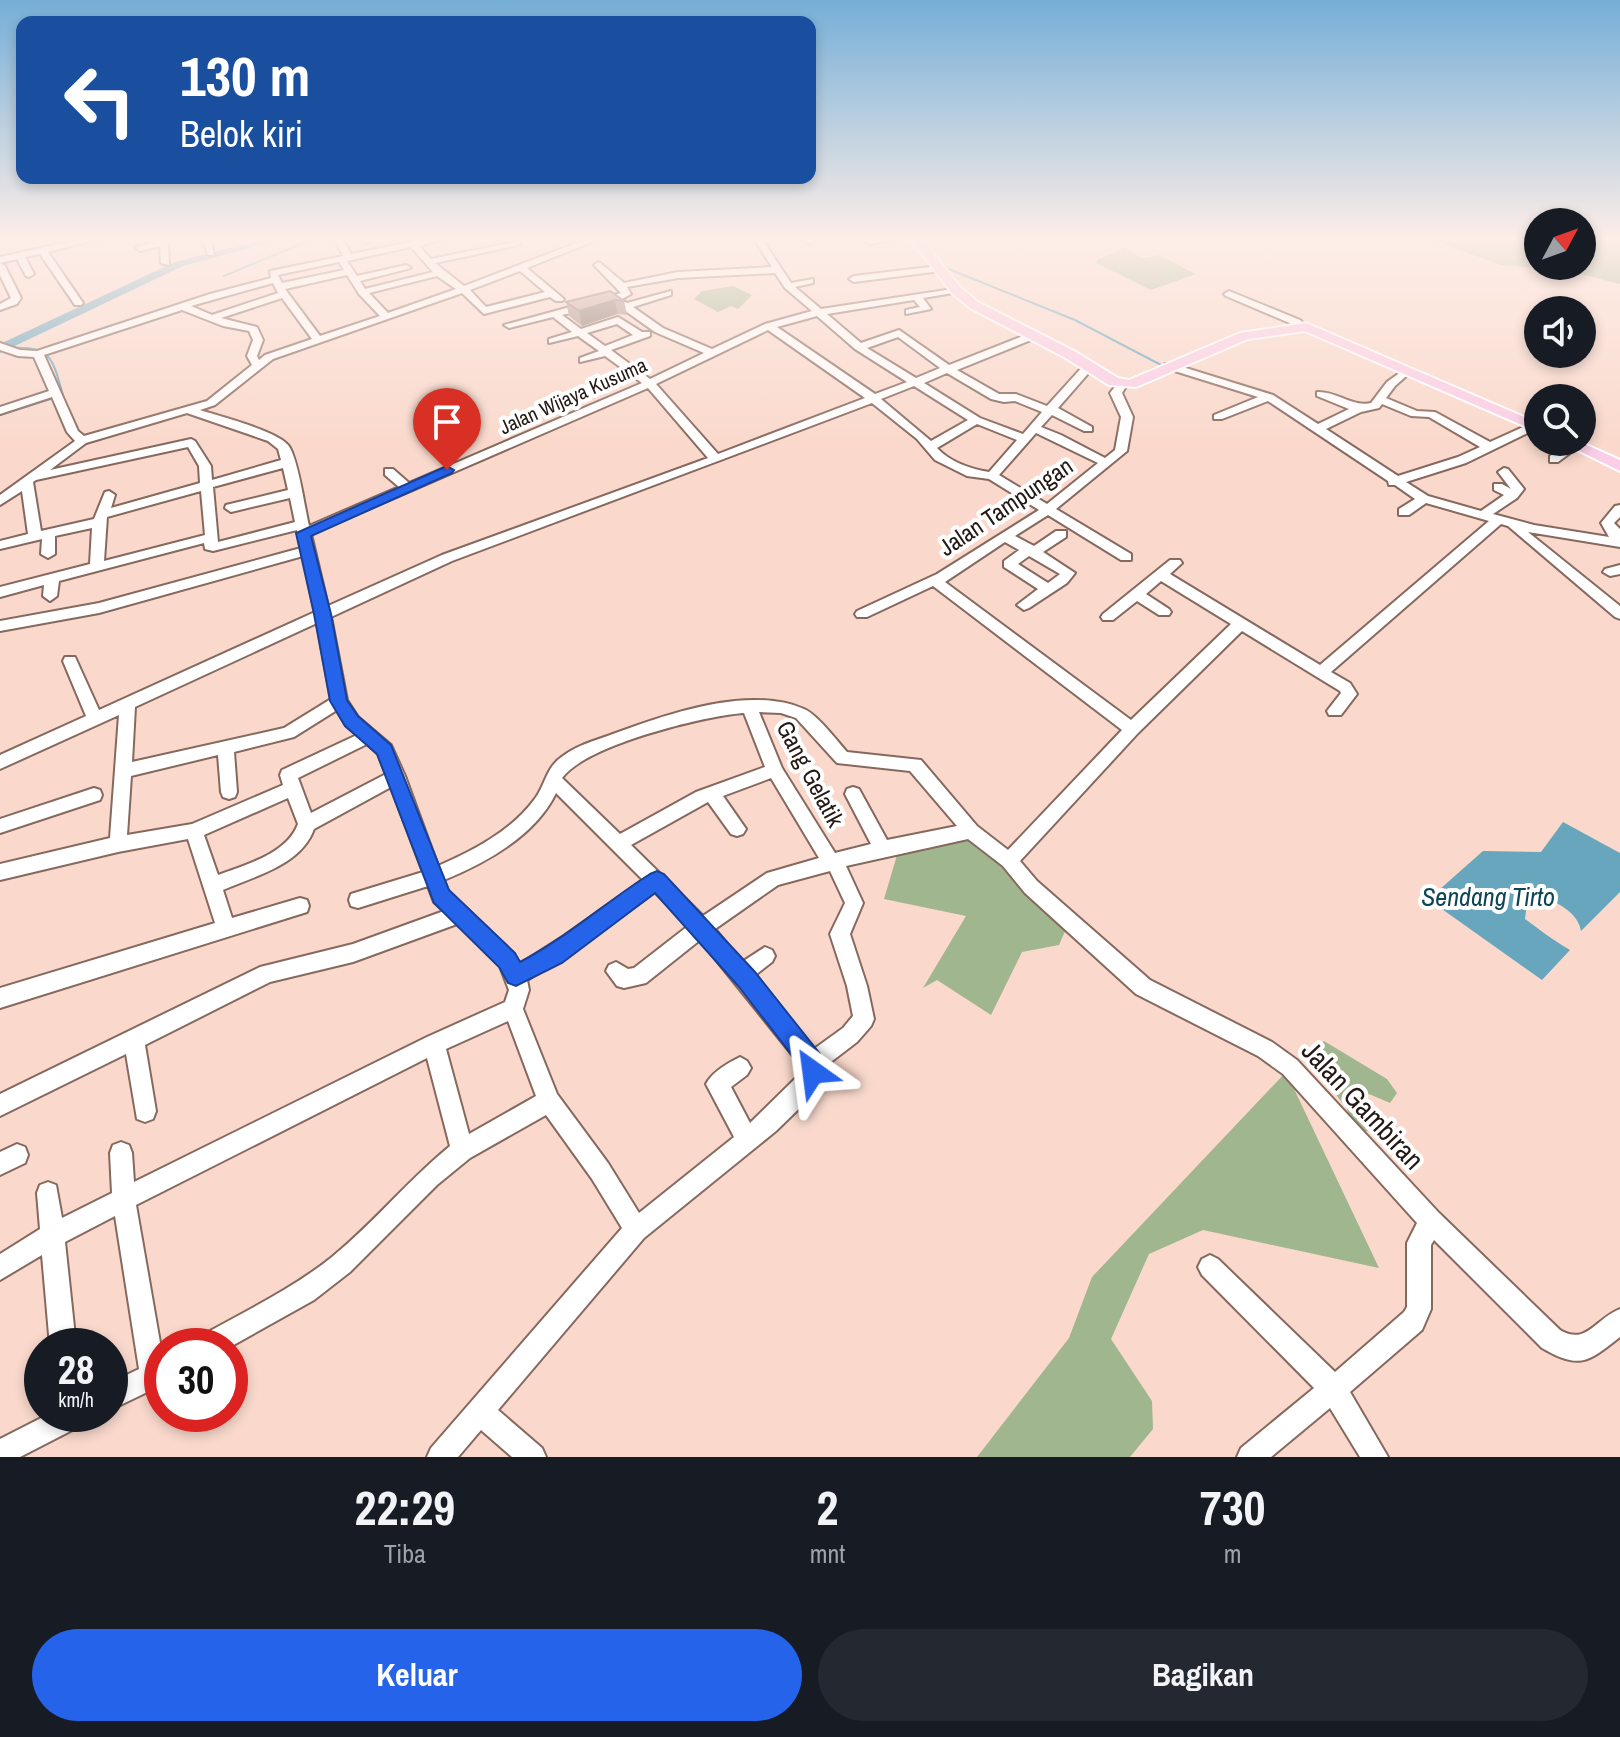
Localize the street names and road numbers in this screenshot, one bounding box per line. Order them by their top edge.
street label: Jalan Wijaya Kusuma [495,351,651,440]
street label: Jalan Tampungan [932,449,1079,563]
street label: Gang Gelatik [770,715,852,832]
street label: Jalan Gambiran [1293,1032,1433,1178]

